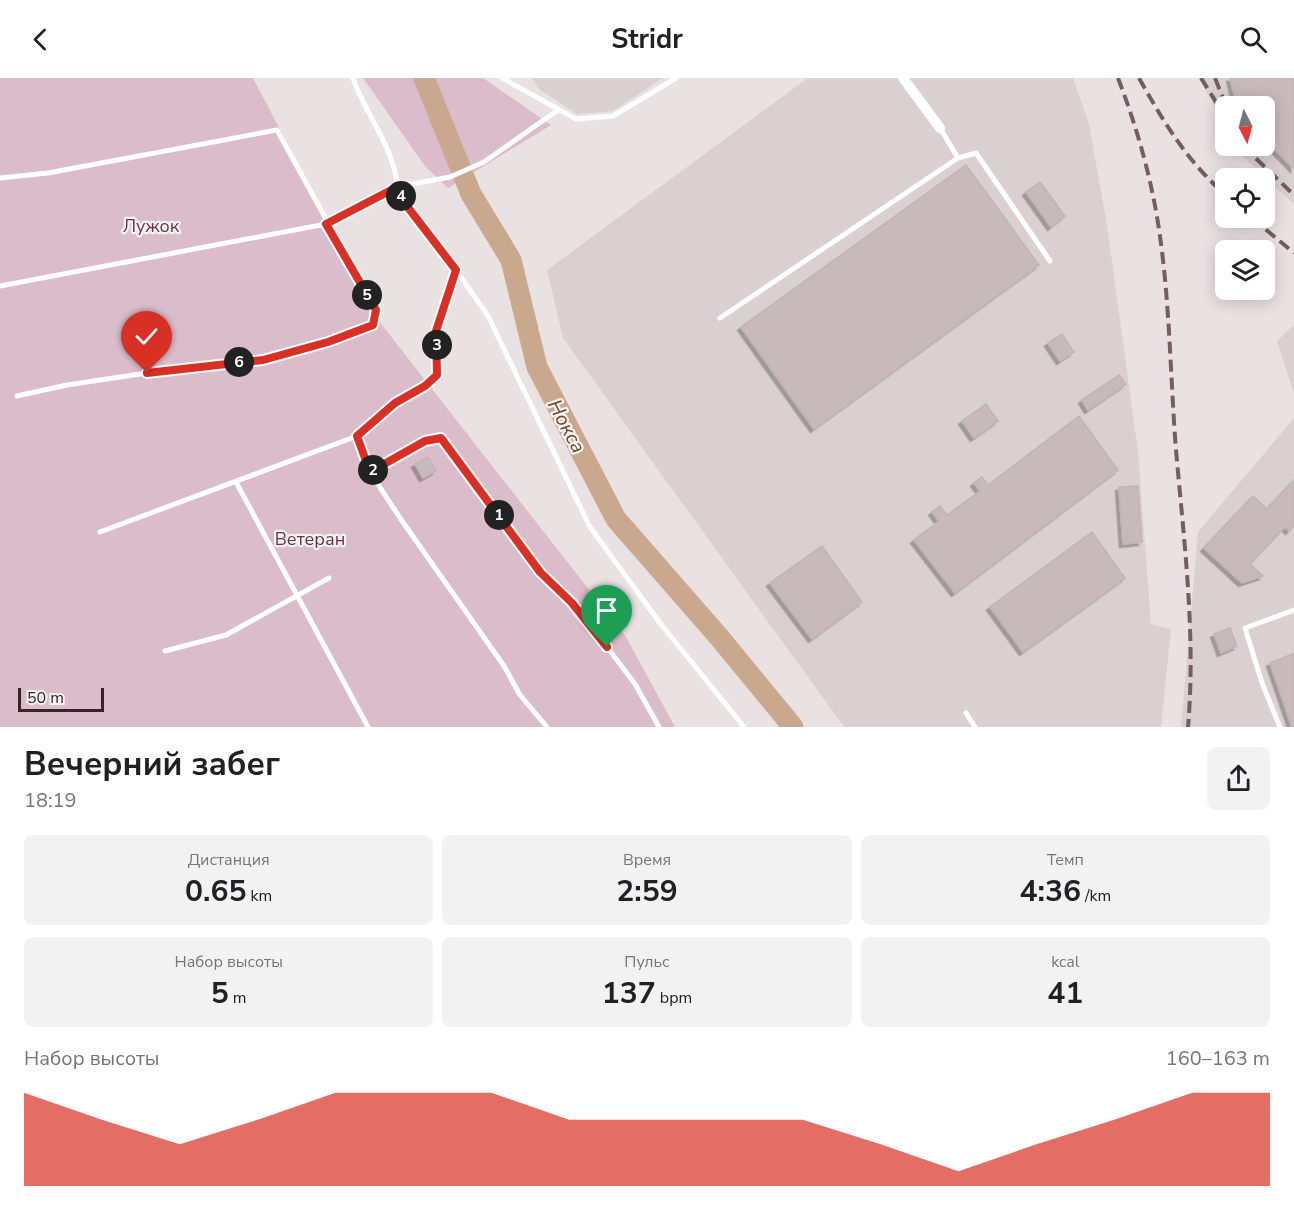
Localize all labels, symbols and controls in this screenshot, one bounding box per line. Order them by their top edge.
text: Stridr [611,21,683,58]
icon: back [24,23,57,56]
icon: search [1237,23,1270,56]
north arrow [1215,96,1275,156]
map controls [1215,96,1275,300]
button: locate [1215,168,1275,228]
pin: 4 [386,181,416,211]
text: 4 [396,185,406,207]
park label: Лужок [123,214,180,238]
button: layers [1215,240,1275,300]
pin: 5 [352,280,382,310]
text: 5 [362,284,372,306]
pin [121,311,172,373]
icon: check [130,320,163,353]
pin: 3 [422,330,452,360]
text: 3 [432,334,442,356]
pin: 6 [224,347,254,377]
text: 6 [234,351,244,373]
water label: Нокса [541,395,592,458]
pin: 2 [358,455,388,485]
text: 2 [368,459,378,481]
pin: 1 [484,500,514,530]
text: 1 [494,504,504,526]
park label: Ветеран [275,527,345,551]
pin [581,585,632,647]
icon: arrive [590,594,623,627]
scale bar [18,685,104,712]
text: 50 m [27,687,64,709]
text: Вечерний забег [24,742,280,787]
button: share [1207,747,1270,810]
text: 18:19 [24,787,77,814]
text: Дистанция [188,849,270,871]
text: Время [623,849,671,871]
text: Темп [1047,849,1084,871]
text: 0.65 [185,871,246,912]
text: 2:59 [616,871,678,912]
text: 4:36 [1019,871,1081,912]
text: km [246,885,272,907]
text: /km [1081,885,1111,907]
text: Набор высоты [174,951,283,973]
text: Пульс [624,951,670,973]
text: kcal [1051,951,1080,973]
text: 5 [211,973,229,1014]
text: 137 [602,973,656,1014]
text: 41 [1047,973,1083,1014]
text: m [229,987,247,1009]
text: bpm [656,987,692,1009]
text: Набор высоты [24,1045,159,1072]
text: 160–163 m [1166,1045,1270,1072]

